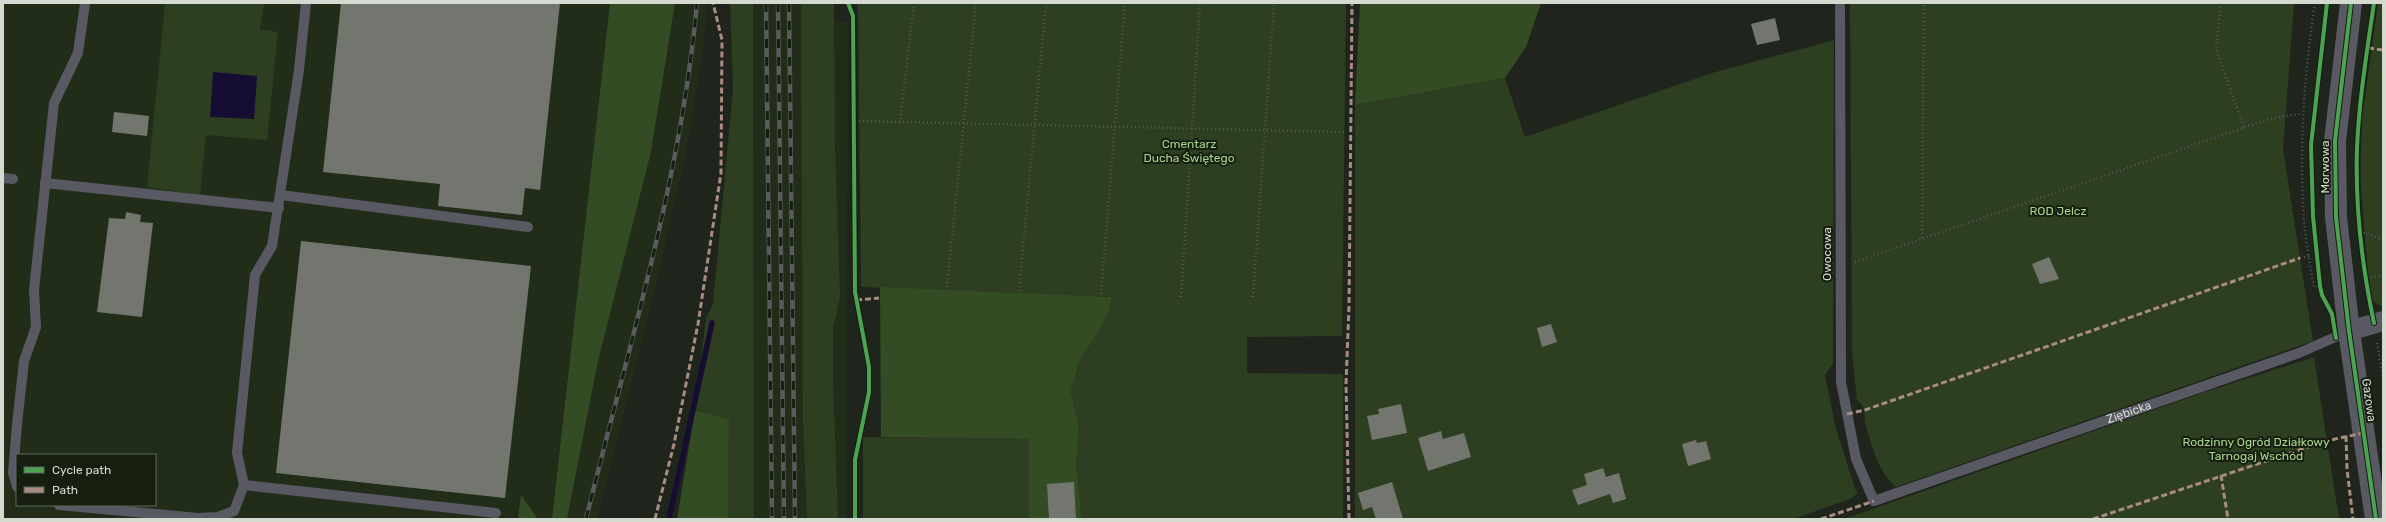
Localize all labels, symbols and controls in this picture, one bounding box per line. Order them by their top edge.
park label: Cmentarz Ducha Świętego [1143,137,1235,165]
street label: Morwowa [2318,140,2332,194]
park label: ROD Jelcz [2029,204,2087,218]
street label: Owocowa [1820,227,1834,281]
street label: Gazowa [2359,377,2379,423]
street label: Ziębicka [2105,398,2153,426]
park label: Rodzinny Ogród Działkowy Tarnogaj Wschód [2182,435,2330,463]
legend [16,454,156,506]
text: Cycle path [52,463,111,477]
text: Path [52,483,78,497]

